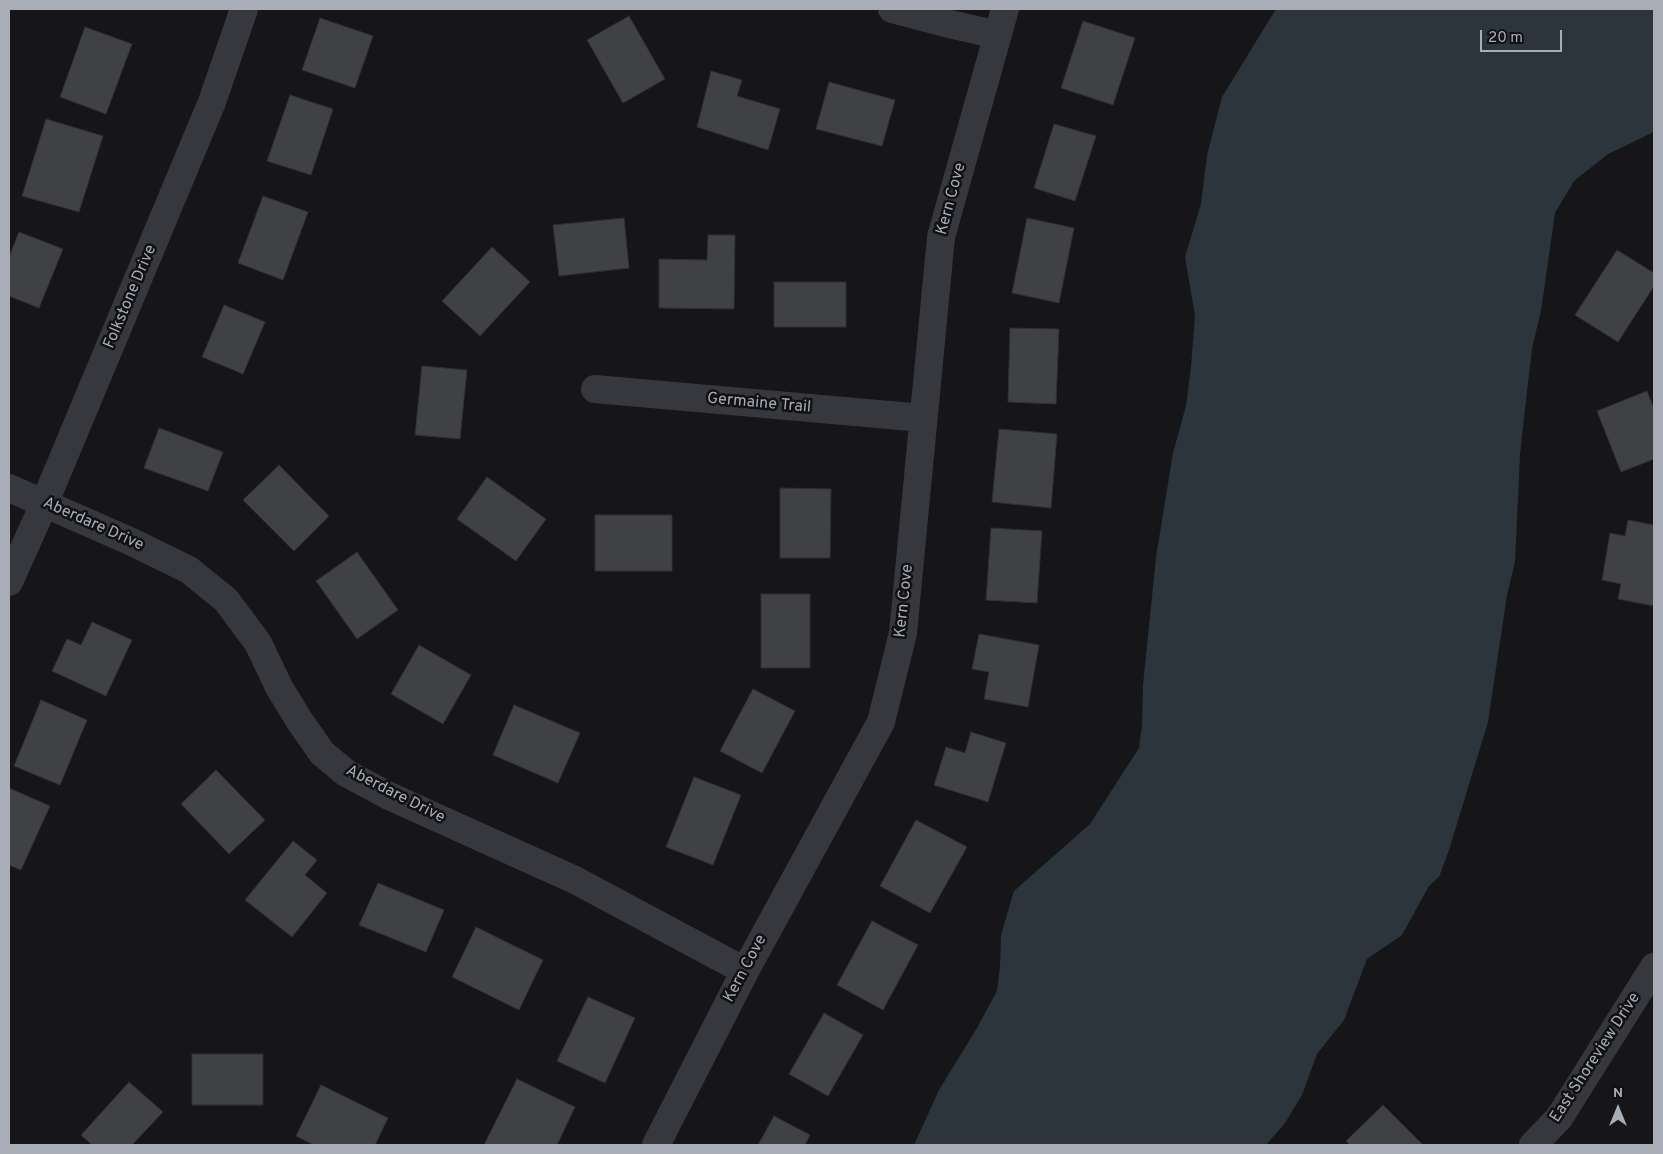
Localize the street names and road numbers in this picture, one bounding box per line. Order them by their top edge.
street label: Kern Cove [933,161,971,237]
street label: Folkstone Drive [101,242,161,352]
street label: Germaine Trail [706,390,812,418]
street label: Aberdare Drive [40,494,146,556]
street label: Kern Cove [892,563,918,639]
street label: Aberdare Drive [342,762,448,828]
street label: Kern Cove [720,932,772,1006]
street label: East Shoreview Drive [1547,990,1645,1126]

